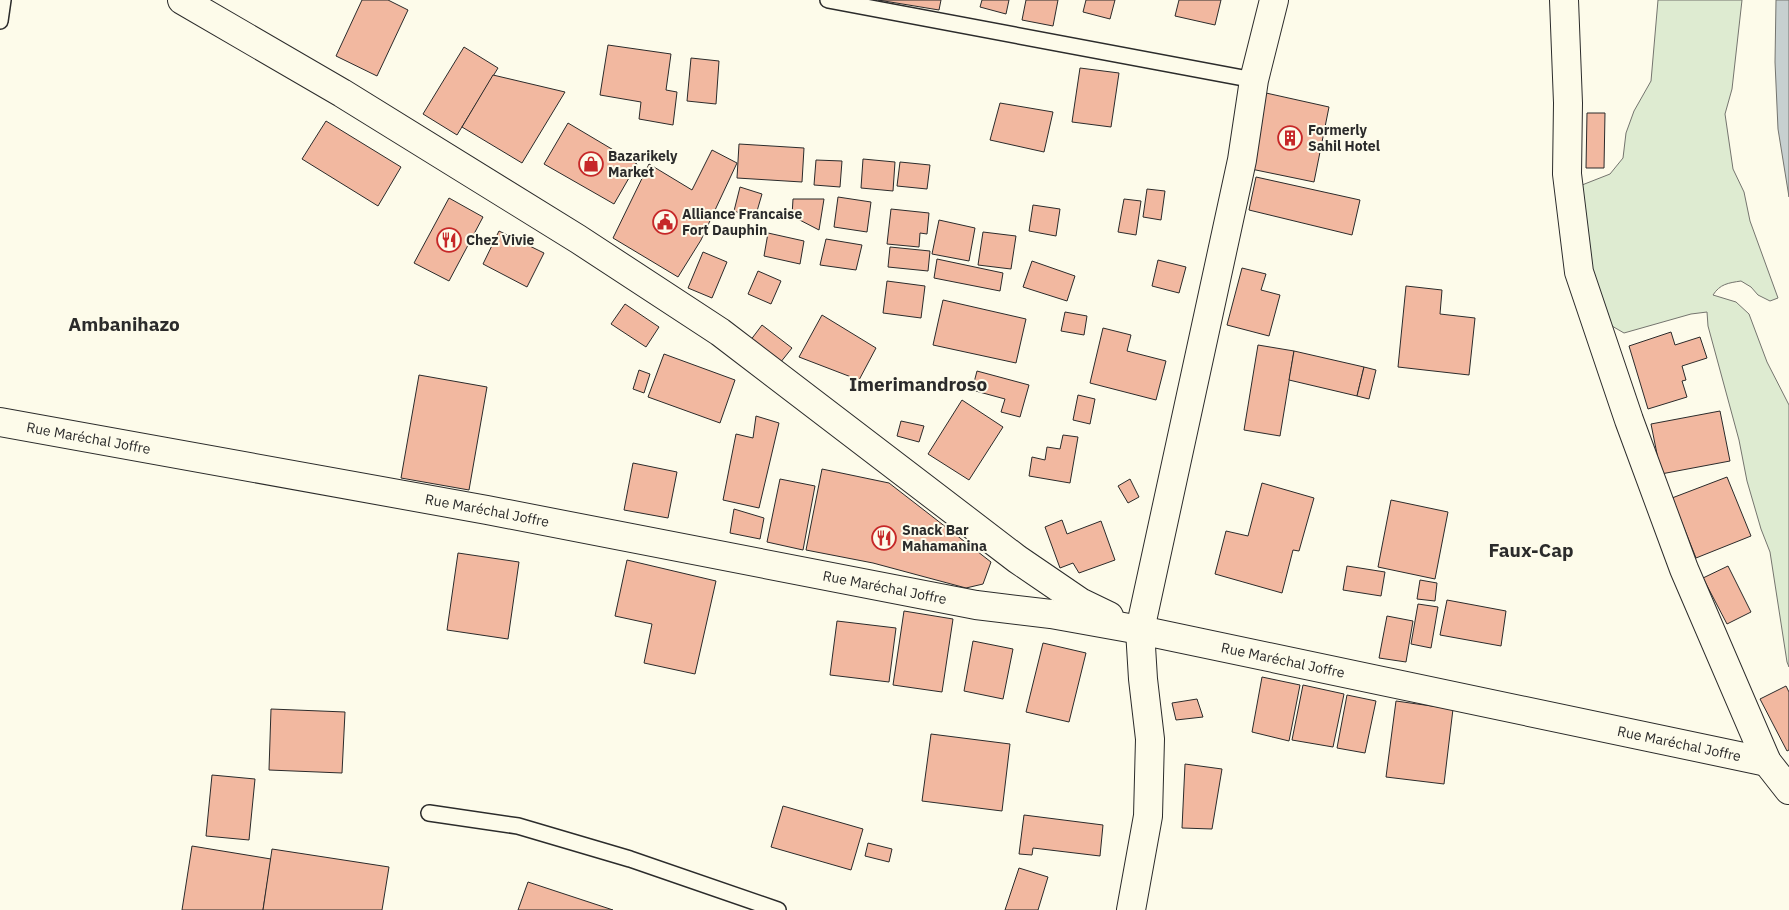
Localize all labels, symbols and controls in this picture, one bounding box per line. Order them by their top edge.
place label: Formerly Sahil Hotel [1308,121,1380,155]
building icon: Formerly Sahil Hotel [1277,125,1303,151]
place label: Bazarikely Market [608,147,678,181]
shop icon: Bazarikely Market [578,151,604,177]
place label: Alliance Francaise Fort Dauphin [682,205,802,239]
public building icon: Alliance Francaise Fort Dauphin [652,209,678,235]
restaurant icon: Chez Vivie [436,227,462,253]
place label: Chez Vivie [466,231,534,249]
district label: Ambanihazo [68,312,180,336]
district label: Imerimandroso [849,372,987,396]
street label: Rue Maréchal Joffre [25,418,152,458]
street label: Rue Maréchal Joffre [424,490,551,531]
place label: Snack Bar Mahamanina [902,521,987,555]
restaurant icon: Snack Bar Mahamanina [871,525,897,551]
district label: Faux-Cap [1488,538,1574,562]
street label: Rue Maréchal Joffre [821,566,949,608]
street label: Rue Maréchal Joffre [1219,638,1347,682]
street label: Rue Maréchal Joffre [1616,722,1743,765]

